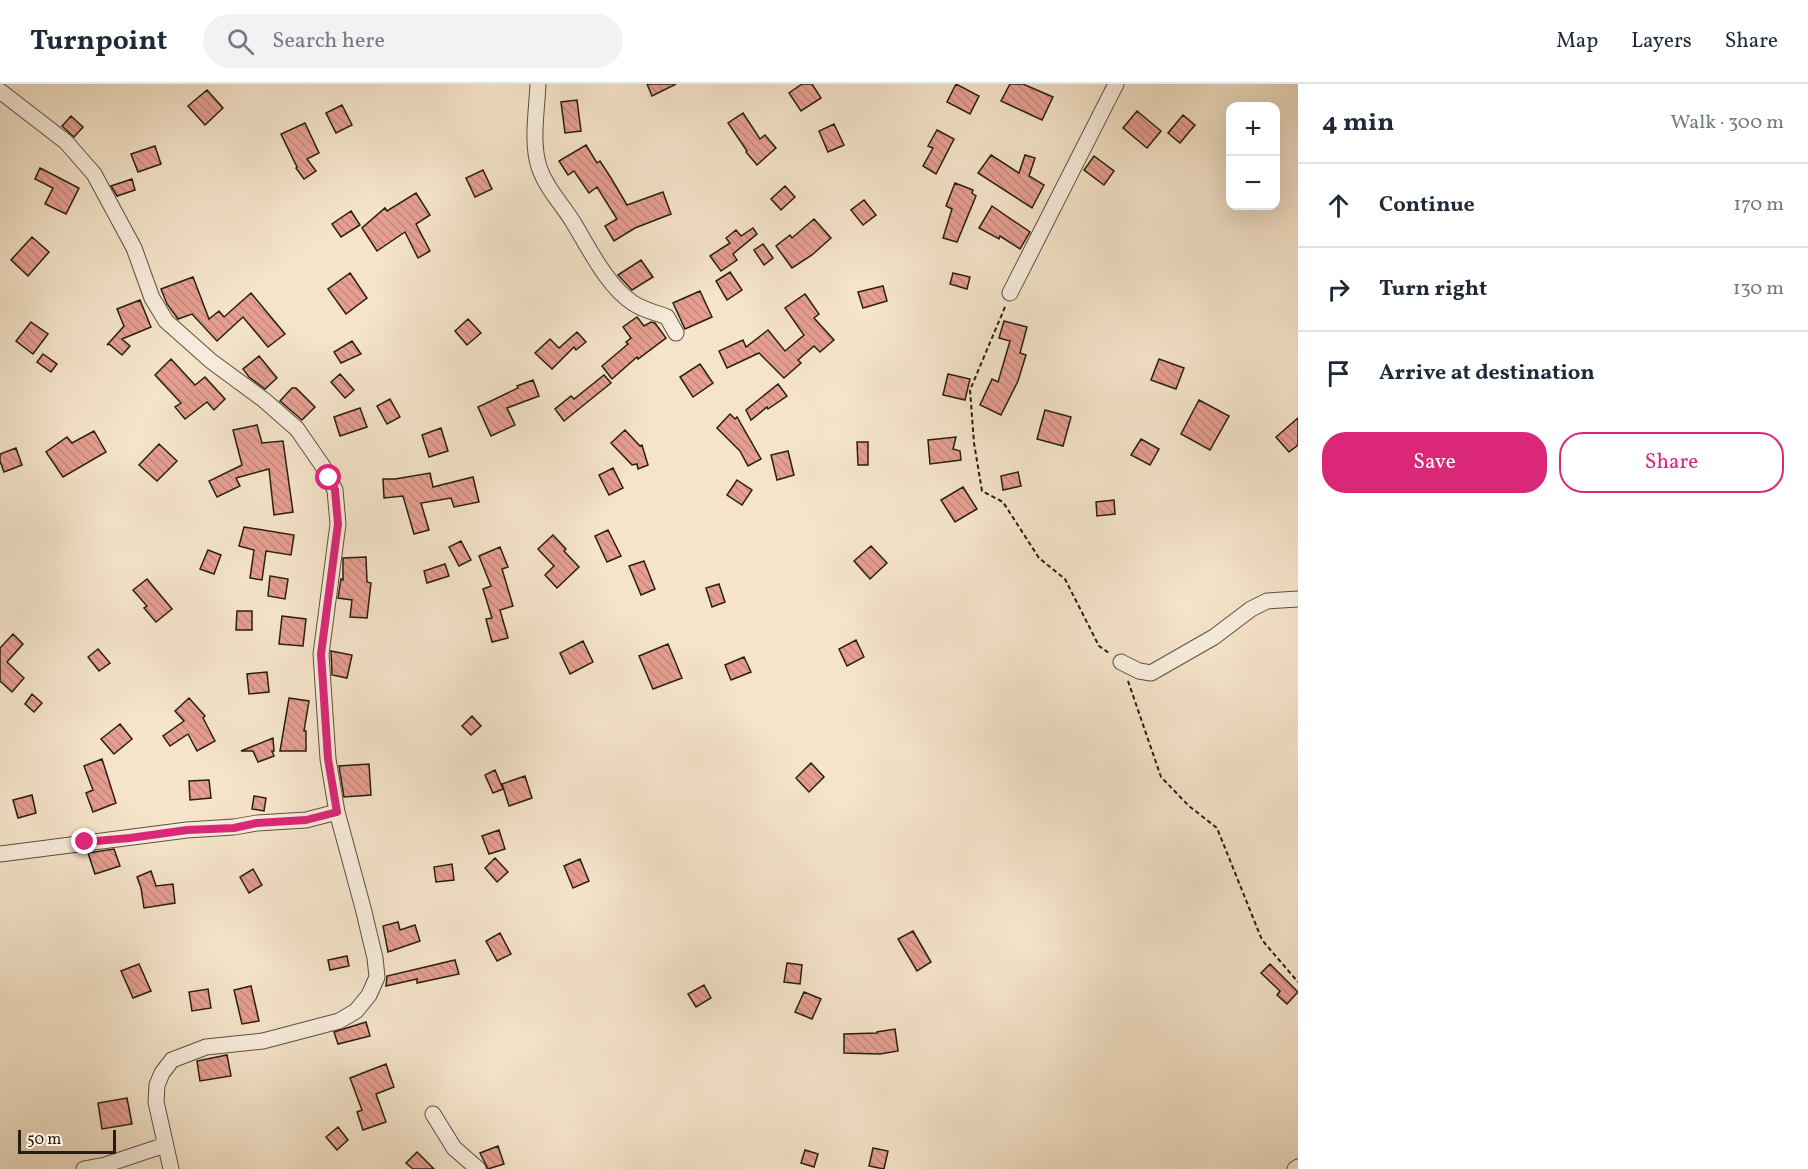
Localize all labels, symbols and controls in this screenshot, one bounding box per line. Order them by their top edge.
search box [203,14,623,68]
text: Turnpoint [30,22,167,61]
icon: search [224,25,257,58]
text: Search here [272,26,385,57]
text: Map [1556,27,1598,56]
text: Layers [1631,27,1692,56]
text: Share [1725,27,1778,56]
map controls [1226,102,1280,210]
button: + [1226,102,1280,156]
text: 4 min [1322,105,1394,141]
text: Walk · 300 m [1671,109,1784,137]
button: − [1226,156,1280,210]
icon: ahead [1322,189,1355,222]
text: Continue [1379,190,1475,221]
text: 170 m [1734,191,1784,219]
icon: right [1322,273,1355,306]
text: Turn right [1379,274,1487,305]
text: 130 m [1733,275,1784,303]
icon: arrive [1322,357,1355,390]
text: Arrive at destination [1379,358,1595,389]
button: Save [1322,432,1547,493]
button: Share [1559,432,1784,493]
route start [315,464,341,490]
route end [71,828,97,854]
scale bar [18,1127,116,1154]
text: 50 m [27,1129,61,1151]

